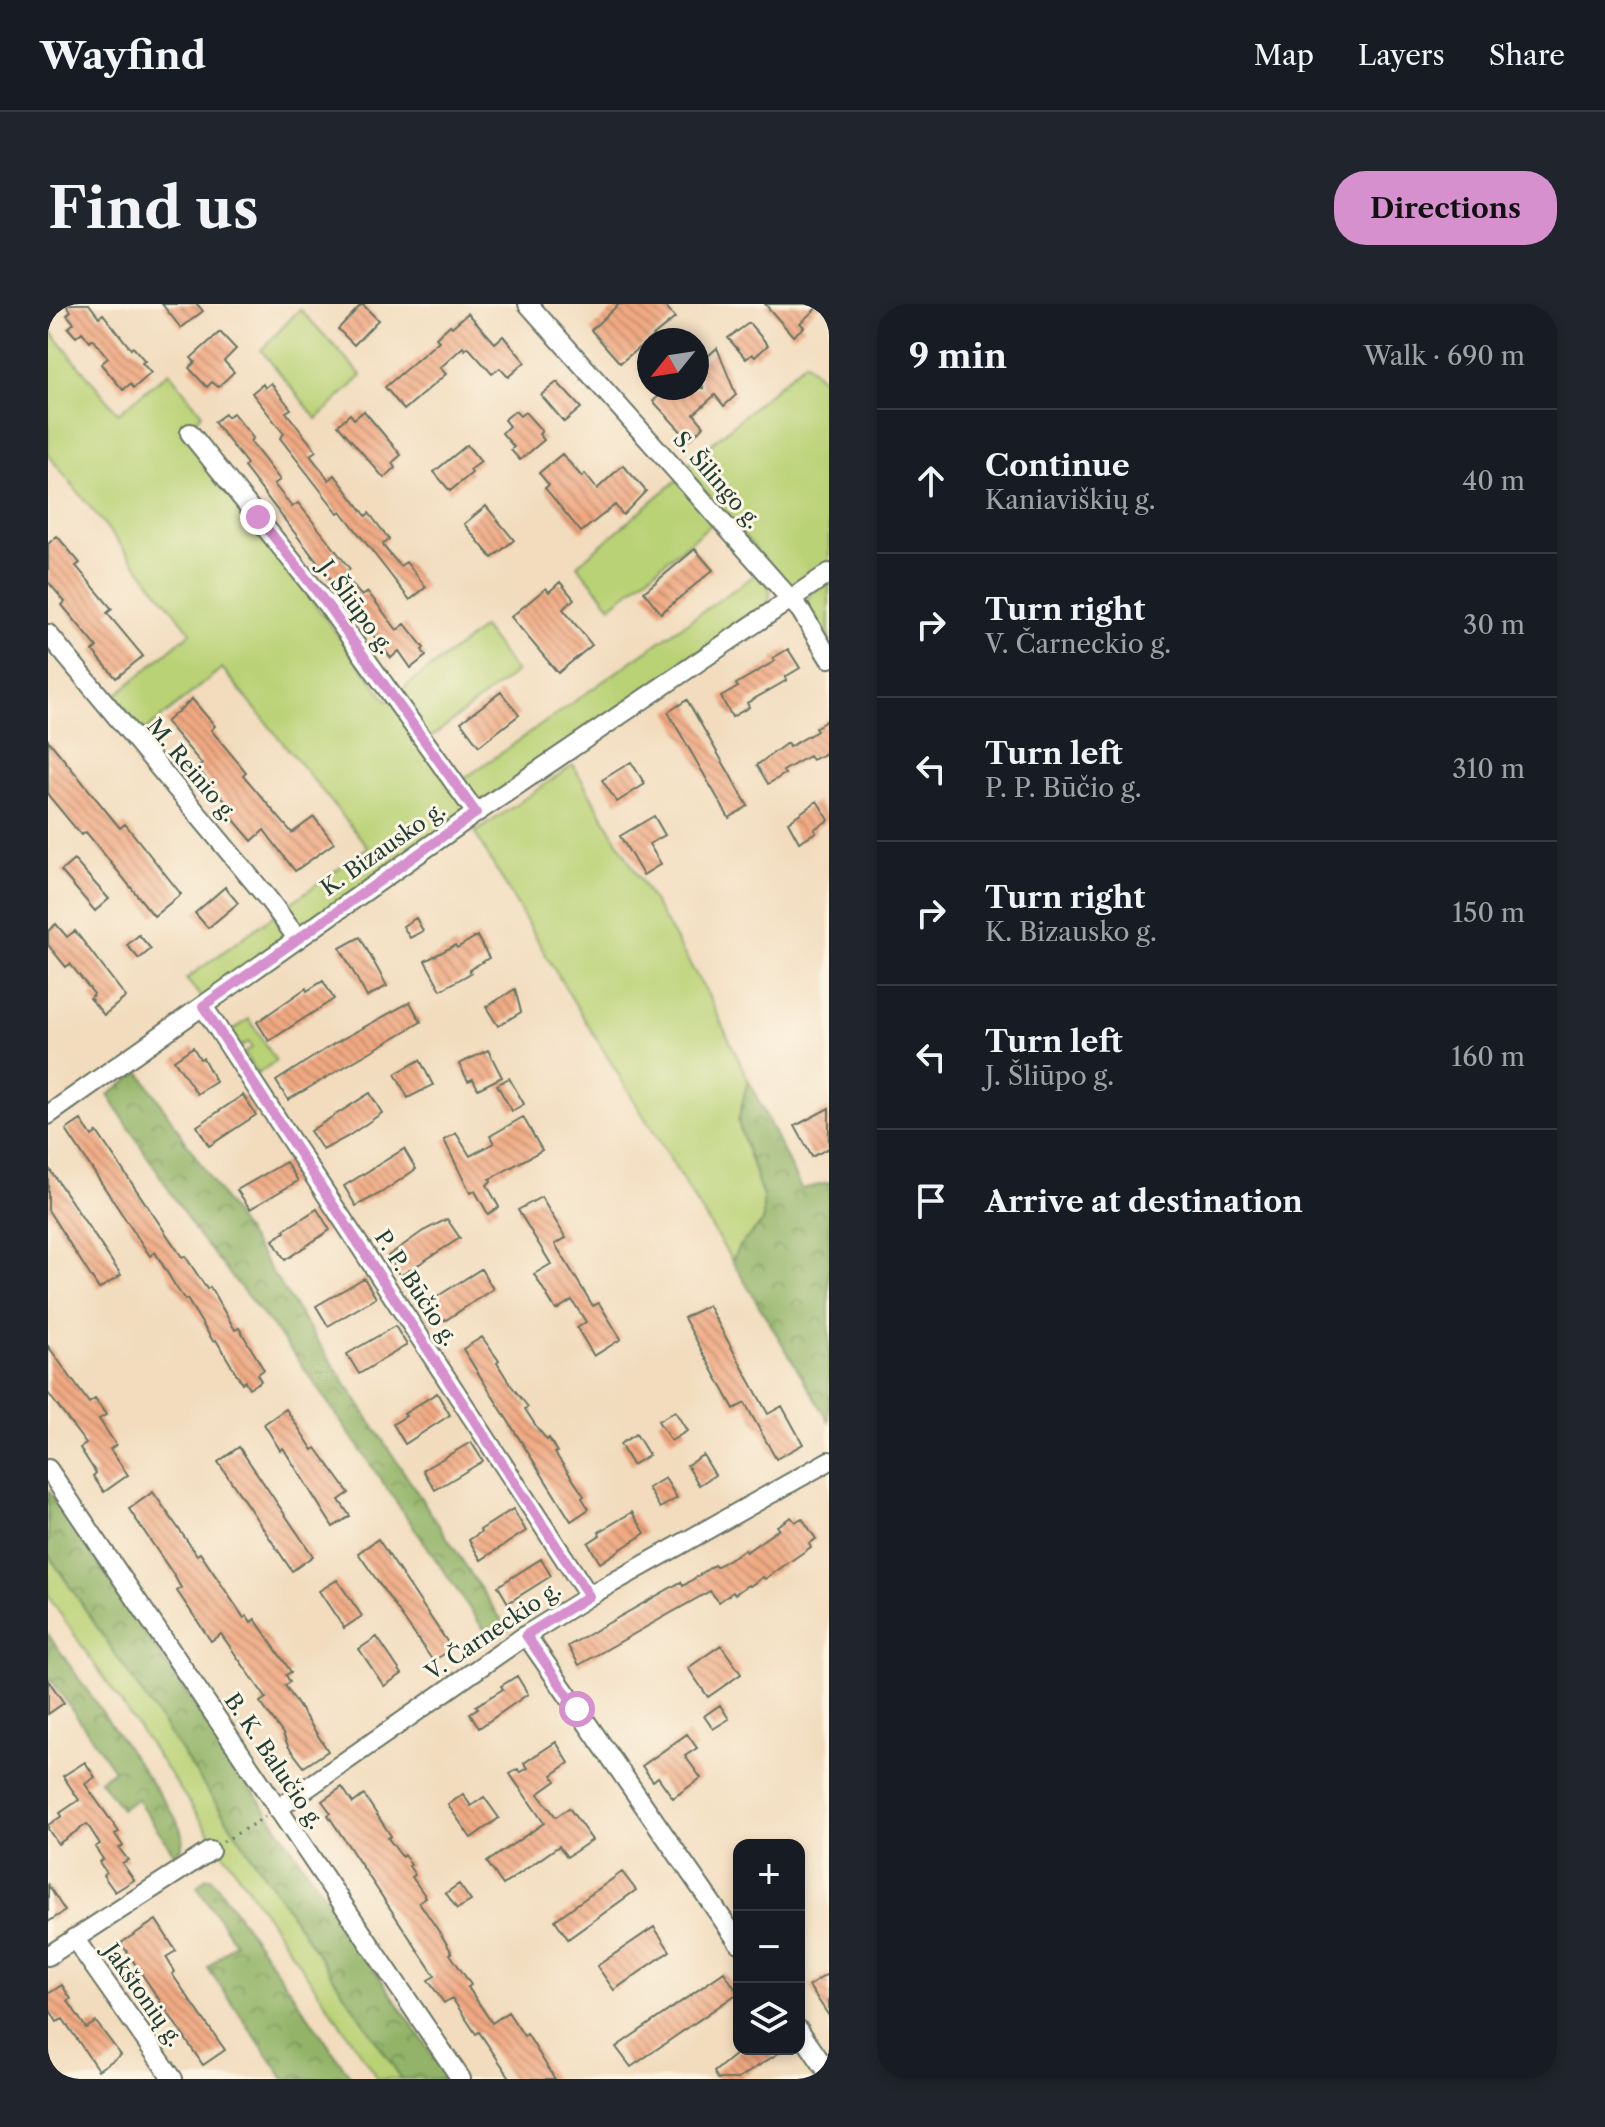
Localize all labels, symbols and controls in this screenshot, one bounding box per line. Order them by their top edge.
text: Wayfind [40,32,206,79]
text: Map [1254,38,1314,72]
text: Layers [1358,38,1445,72]
text: Share [1489,38,1565,72]
button: Directions [1334,171,1557,245]
text: Find us [48,174,259,243]
north arrow [637,328,709,400]
text: 9 min [909,335,1007,377]
text: Walk · 690 m [1364,340,1525,372]
street label: S. Šilingo g. [667,425,767,534]
text: Continue [985,447,1130,484]
icon: ahead [909,459,953,503]
text: 40 m [1462,465,1525,497]
text: Kaniaviškių g. [985,484,1155,516]
route end [240,499,276,535]
street label: J. Šliūpo g. [311,552,400,659]
text: Turn right [985,591,1145,628]
icon: right [909,603,953,647]
text: 30 m [1463,609,1525,641]
text: V. Čarneckio g. [985,628,1171,660]
street label: M. Reinio g. [141,713,243,827]
text: Turn left [985,735,1122,772]
icon: left [909,747,953,791]
text: 310 m [1452,753,1525,785]
text: P. P. Būčio g. [985,772,1142,804]
street label: K. Bizausko g. [316,796,450,902]
text: Turn right [985,879,1145,916]
icon: right [909,891,953,935]
text: 150 m [1452,897,1525,929]
text: K. Bizausko g. [985,916,1157,948]
text: Turn left [985,1023,1122,1060]
icon: left [909,1035,953,1079]
text: 160 m [1451,1041,1525,1073]
text: J. Šliūpo g. [985,1060,1114,1092]
icon: arrive [909,1179,953,1223]
text: Arrive at destination [985,1183,1303,1220]
street label: P. P. Būčio g. [369,1225,463,1351]
street label: V. Čarneckio g. [419,1575,566,1687]
street label: B. K. Balučio g. [219,1688,329,1834]
route start [559,1691,595,1727]
map controls [733,1839,805,2055]
button: + [733,1839,805,1911]
button: − [733,1911,805,1983]
street label: Jakštonių g. [96,1936,188,2052]
button: layers [733,1983,805,2055]

